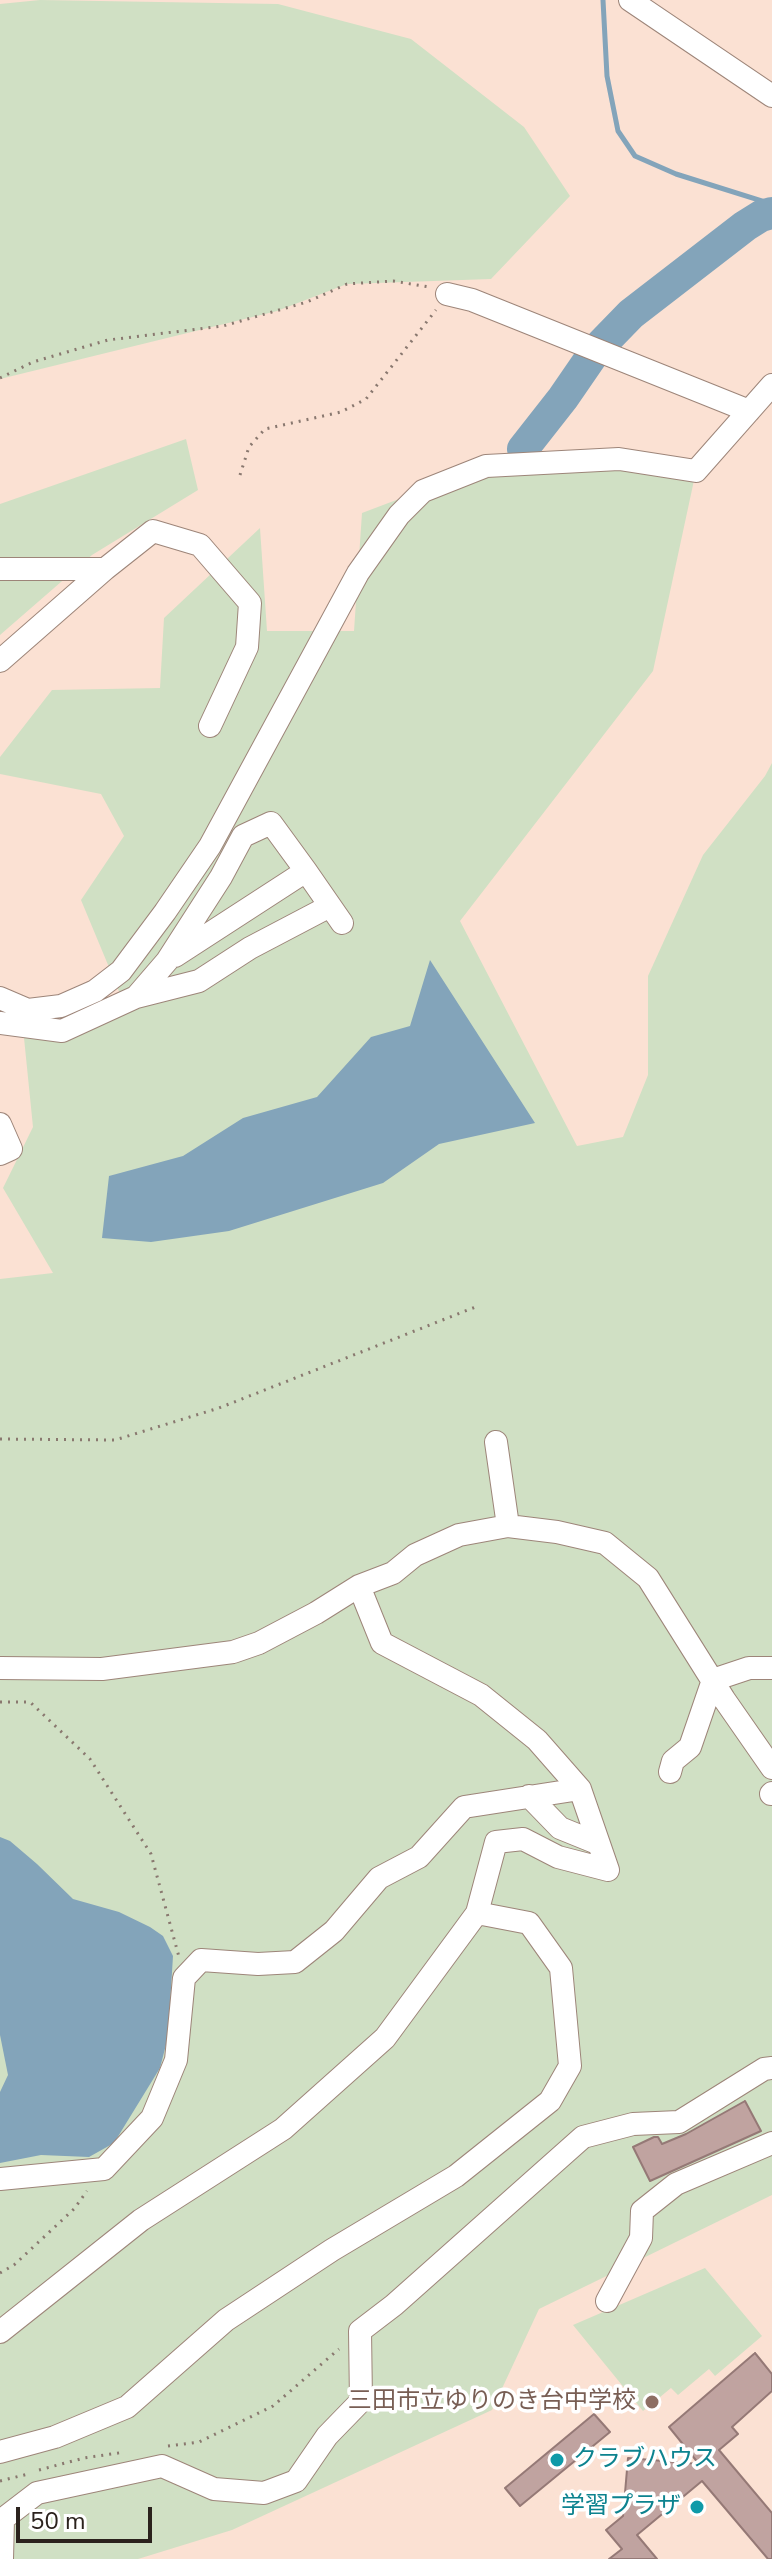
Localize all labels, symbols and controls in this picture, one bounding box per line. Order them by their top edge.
place label: 三田市立ゆりのき台中学校 [348,2388,636,2416]
marker: 三田市立ゆりのき台中学校 [643,2393,661,2411]
place label: クラブハウス [573,2446,717,2474]
marker: クラブハウス [548,2451,566,2469]
scale bar [20,2491,156,2541]
place label: 学習プラザ [561,2493,681,2521]
marker: 学習プラザ [688,2498,706,2516]
text: 50 m [30,2505,86,2537]

